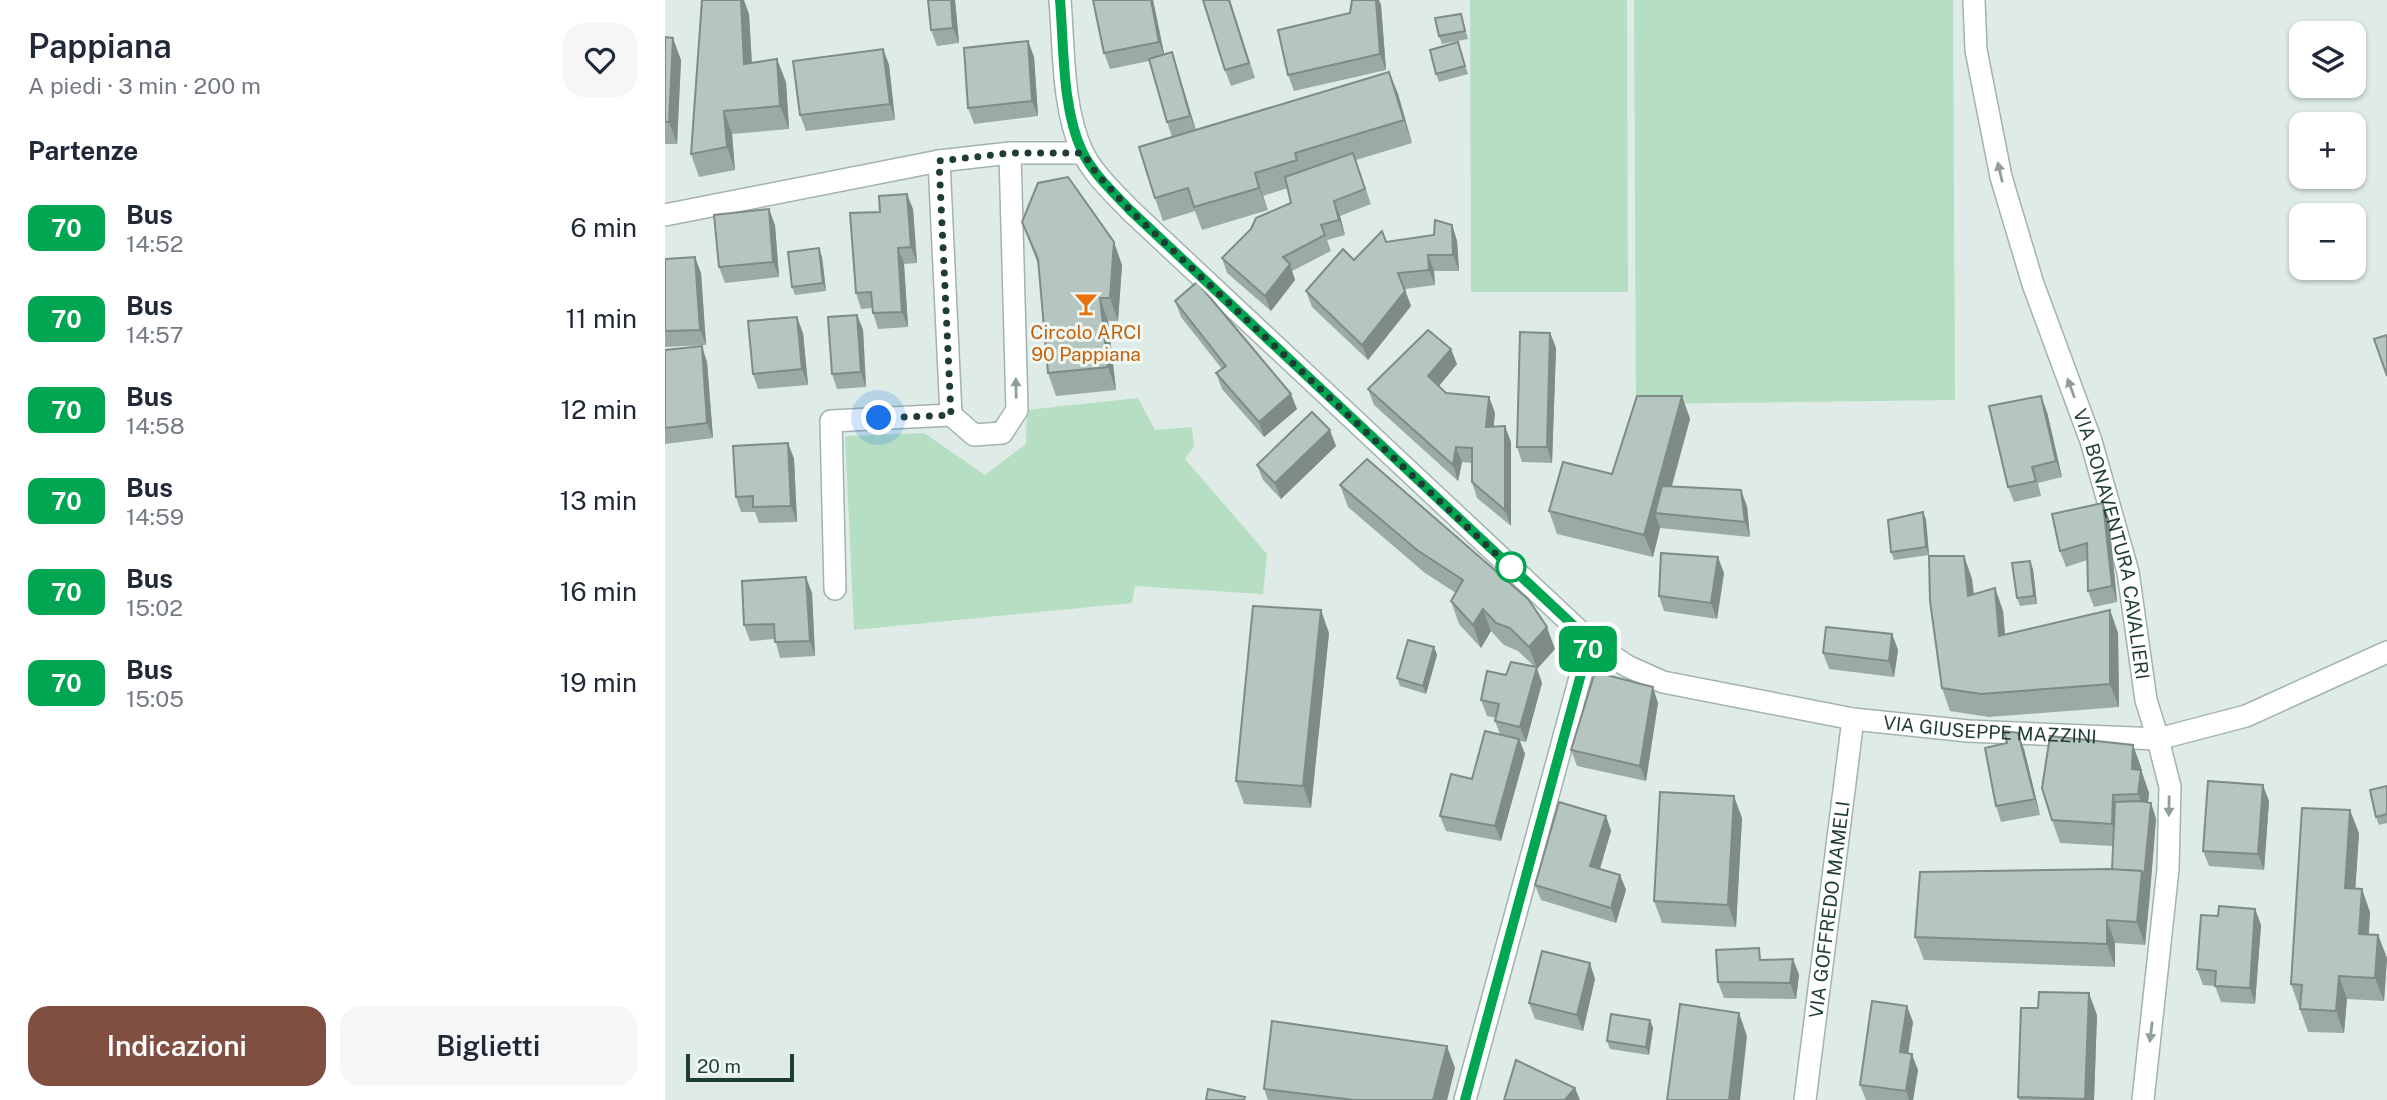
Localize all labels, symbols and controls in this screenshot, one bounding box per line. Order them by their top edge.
map controls [2289,21,2366,280]
button: layers [2289,21,2366,98]
button: heart [563,23,637,97]
text: Pappiana [28,27,172,65]
text: A piedi · 3 min · 200 m [28,72,261,99]
button: + [2289,112,2366,189]
text: Partenze [28,135,138,166]
one-way arrow [1995,161,2006,183]
text: Bus [126,199,173,230]
button: − [2289,203,2366,280]
text: 6 min [570,212,637,243]
text: 70 [51,214,82,242]
text: 14:52 [126,230,183,257]
text: Bus [126,290,173,321]
bar icon: Circolo ARCI 90 Pappiana [1072,290,1100,318]
text: 11 min [565,303,637,334]
text: 70 [51,305,82,333]
text: 14:57 [126,321,184,348]
place label: Circolo ARCI 90 Pappiana [1030,321,1142,365]
one-way arrow [1010,377,1022,399]
one-way arrow [2066,378,2077,399]
text: Bus [126,381,173,412]
text: 12 min [561,394,637,425]
text: 70 [51,396,82,424]
your location [861,400,896,435]
street label: VIA BONAVENTURA CAVALIERI [2069,406,2154,681]
text: 14:58 [126,412,185,439]
text: Bus [126,472,173,503]
text: 13 min [560,485,637,516]
text: 70 [51,487,82,515]
text: 14:59 [126,503,184,530]
unlabelled marker [1496,552,1526,582]
text: Bus [126,563,173,594]
text: 16 min [560,576,637,607]
text: 70 [51,578,82,606]
text: 15:02 [126,594,183,621]
line badge: 70 [1557,626,1619,672]
text: 70 [1573,635,1603,663]
text: Bus [126,654,173,685]
text: 19 min [560,667,637,698]
text: 70 [51,669,82,697]
text: 15:05 [126,685,184,712]
street label: VIA GIUSEPPE MAZZINI [1882,711,2097,747]
one-way arrow [2163,795,2175,817]
street label: VIA GOFFREDO MAMELI [1804,800,1854,1019]
button: Indicazioni [28,1006,326,1086]
button: Biglietti [340,1006,637,1086]
one-way arrow [2145,1021,2156,1043]
scale bar [686,1051,795,1083]
text: 20 m [697,1055,741,1077]

